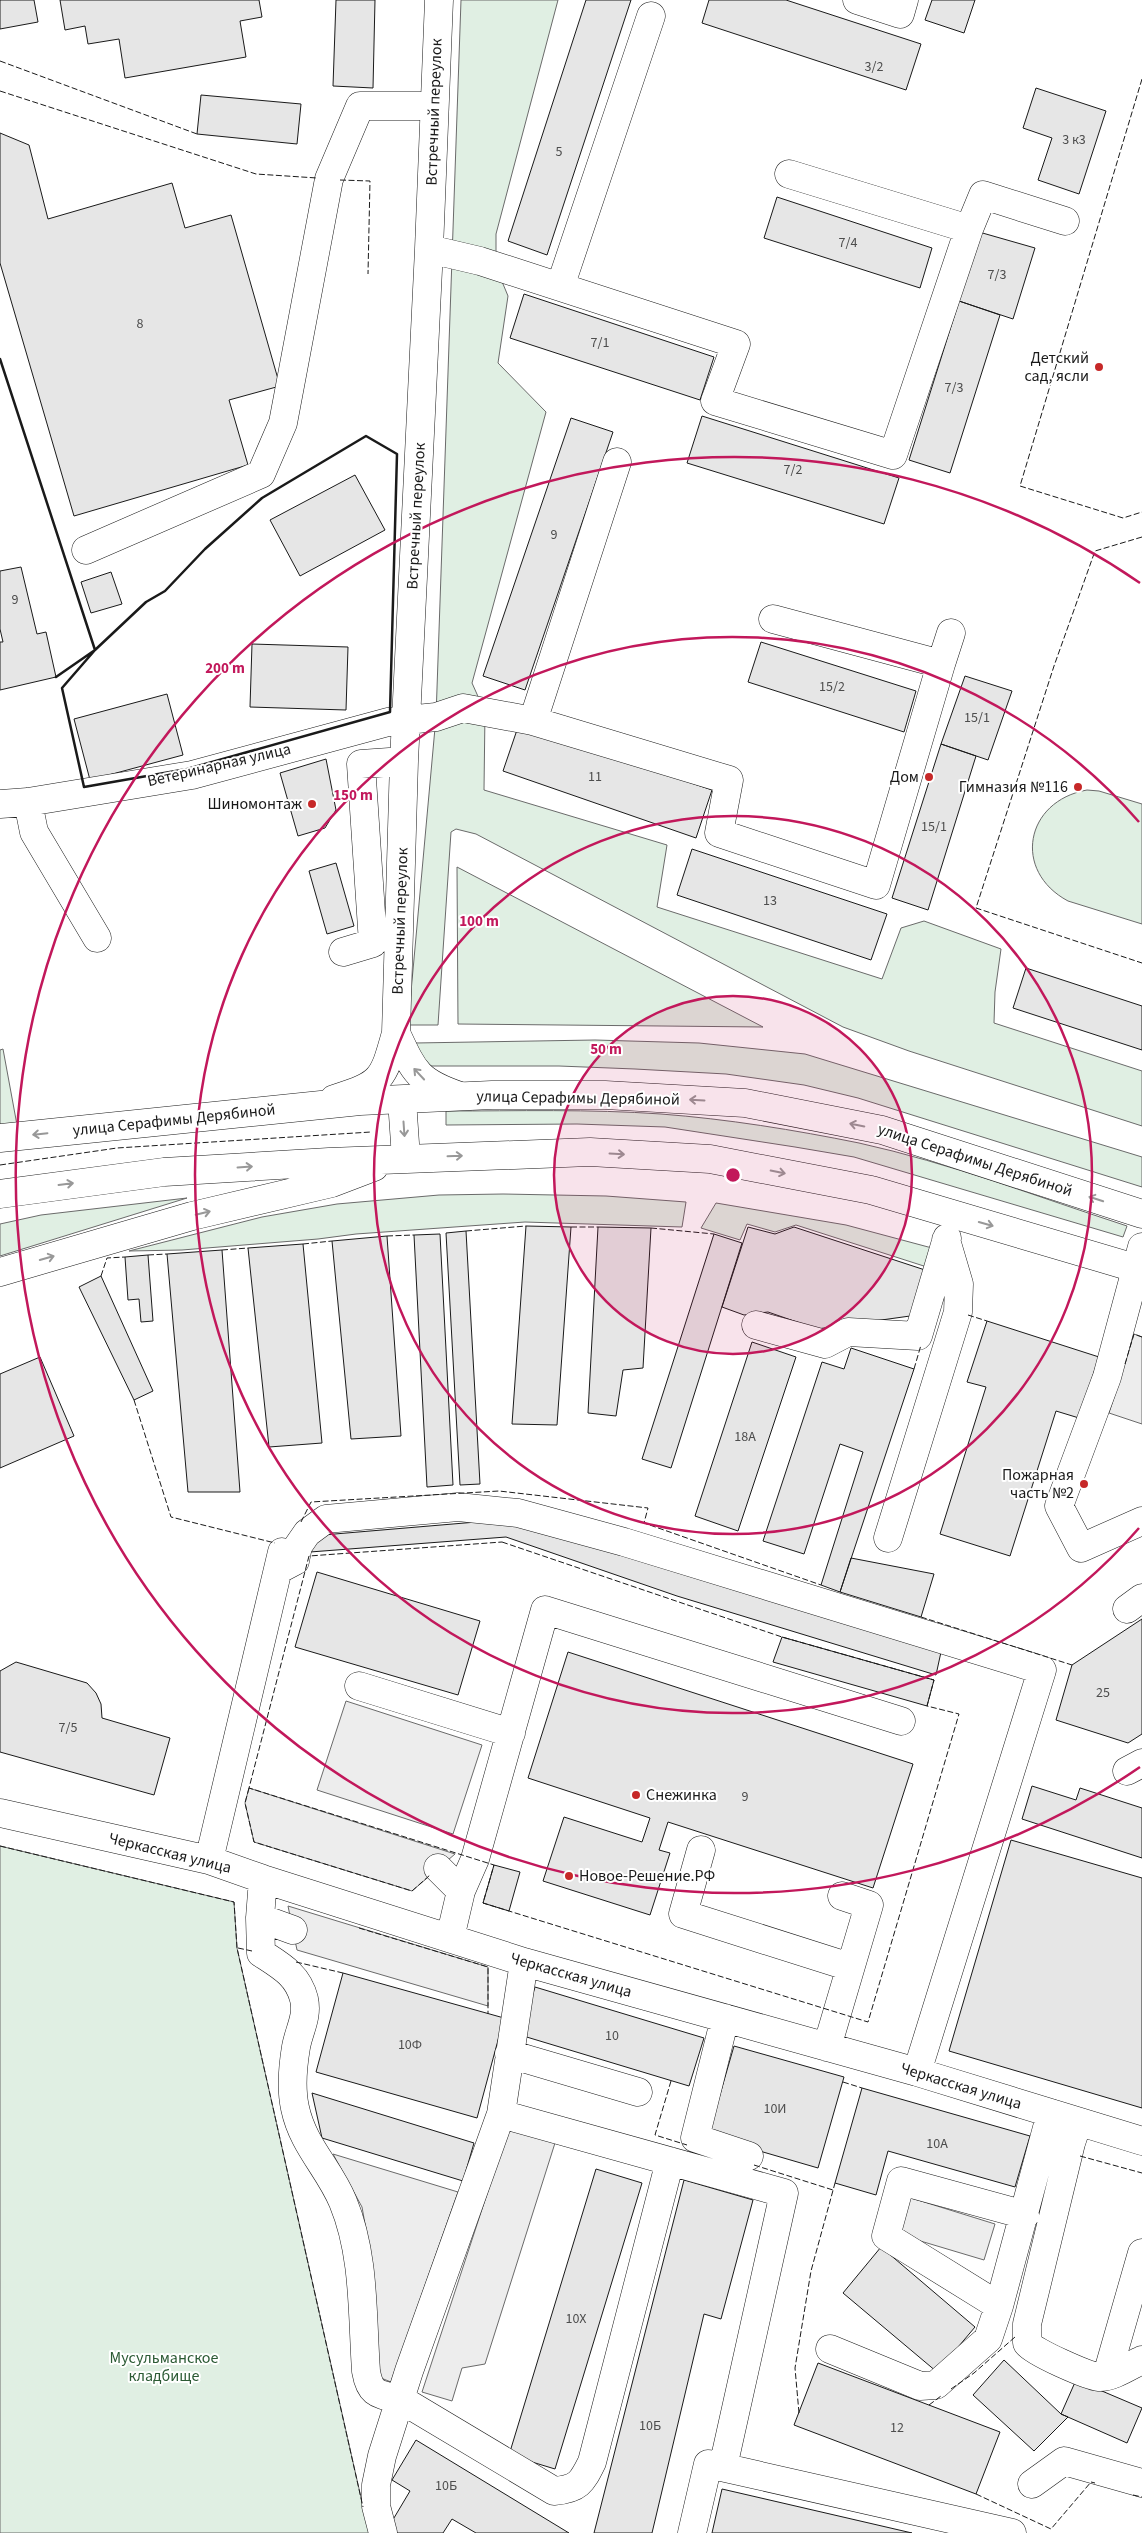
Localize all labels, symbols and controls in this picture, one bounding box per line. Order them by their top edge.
street label: Встречный переулок [420,38,448,186]
house number: 3/2 [865,57,883,77]
house number: 3 к3 [1062,130,1086,150]
house number: 5 [556,142,563,162]
house number: 7/4 [839,233,857,253]
house number: 7/3 [988,265,1006,285]
house number: 8 [137,314,144,334]
house number: 7/1 [591,333,609,353]
place label: Детский сад, ясли [1024,347,1089,387]
marker: Детский сад, ясли [1093,361,1105,373]
house number: 7/3 [945,378,963,398]
street label: Встречный переулок [401,442,431,590]
house number: 7/2 [784,460,802,480]
house number: 9 [551,525,558,545]
house number: 9 [12,590,19,610]
text: 200 m [205,658,245,679]
house number: 15/2 [819,677,845,697]
house number: 15/1 [964,708,990,728]
street label: Ветеринарная улица [145,738,293,792]
place label: Дом [890,766,919,788]
house number: 11 [588,767,602,787]
marker: Дом [923,771,935,783]
place label: Гимназия №116 [959,776,1068,798]
marker: Гимназия №116 [1072,781,1084,793]
text: 150 m [333,785,373,806]
place label: Шиномонтаж [207,793,302,815]
marker: Шиномонтаж [306,798,318,810]
house number: 15/1 [921,817,947,837]
street label: Встречный переулок [386,847,414,995]
house number: 13 [763,891,777,911]
text: 100 m [459,911,499,932]
text: 50 m [590,1039,622,1060]
one-way arrow [413,1068,425,1081]
street label: улица Серафимы Дерябиной [476,1085,680,1111]
one-way arrow [689,1096,705,1105]
street label: улица Серафимы Дерябиной [72,1098,276,1142]
street label: улица Серафимы Дерябиной [875,1118,1075,1202]
one-way arrow [849,1119,865,1129]
one-way arrow [399,1121,408,1137]
one-way arrow [32,1129,48,1139]
one-way arrow [609,1149,625,1158]
one-way arrow [446,1152,462,1161]
one-way arrow [236,1162,252,1172]
centre of rings [724,1166,742,1184]
one-way arrow [770,1168,786,1178]
one-way arrow [57,1179,73,1189]
one-way arrow [1088,1193,1104,1203]
one-way arrow [194,1208,210,1217]
one-way arrow [978,1220,994,1229]
one-way arrow [38,1253,54,1263]
house number: 18А [734,1427,756,1447]
place label: Пожарная часть №2 [1002,1464,1074,1504]
marker: Пожарная часть №2 [1078,1478,1090,1490]
house number: 25 [1096,1683,1110,1703]
house number: 7/5 [59,1718,77,1738]
place label: Снежинка [646,1784,717,1806]
house number: 9 [742,1787,749,1807]
marker: Снежинка [630,1789,642,1801]
street label: Черкасская улица [106,1827,234,1879]
place label: Новое-Решение.РФ [579,1865,715,1887]
marker: Новое-Решение.РФ [563,1870,575,1882]
street label: Черкасская улица [508,1947,634,2003]
house number: 10 [605,2026,619,2046]
house number: 10Ф [398,2035,422,2055]
street label: Черкасская улица [898,2057,1024,2115]
house number: 10И [763,2099,787,2119]
house number: 10А [926,2134,948,2154]
house number: 10Х [565,2309,587,2329]
park label: Мусульманское кладбище [110,2347,218,2387]
house number: 10Б [639,2416,661,2436]
house number: 12 [890,2418,904,2438]
house number: 10Б [435,2476,457,2496]

